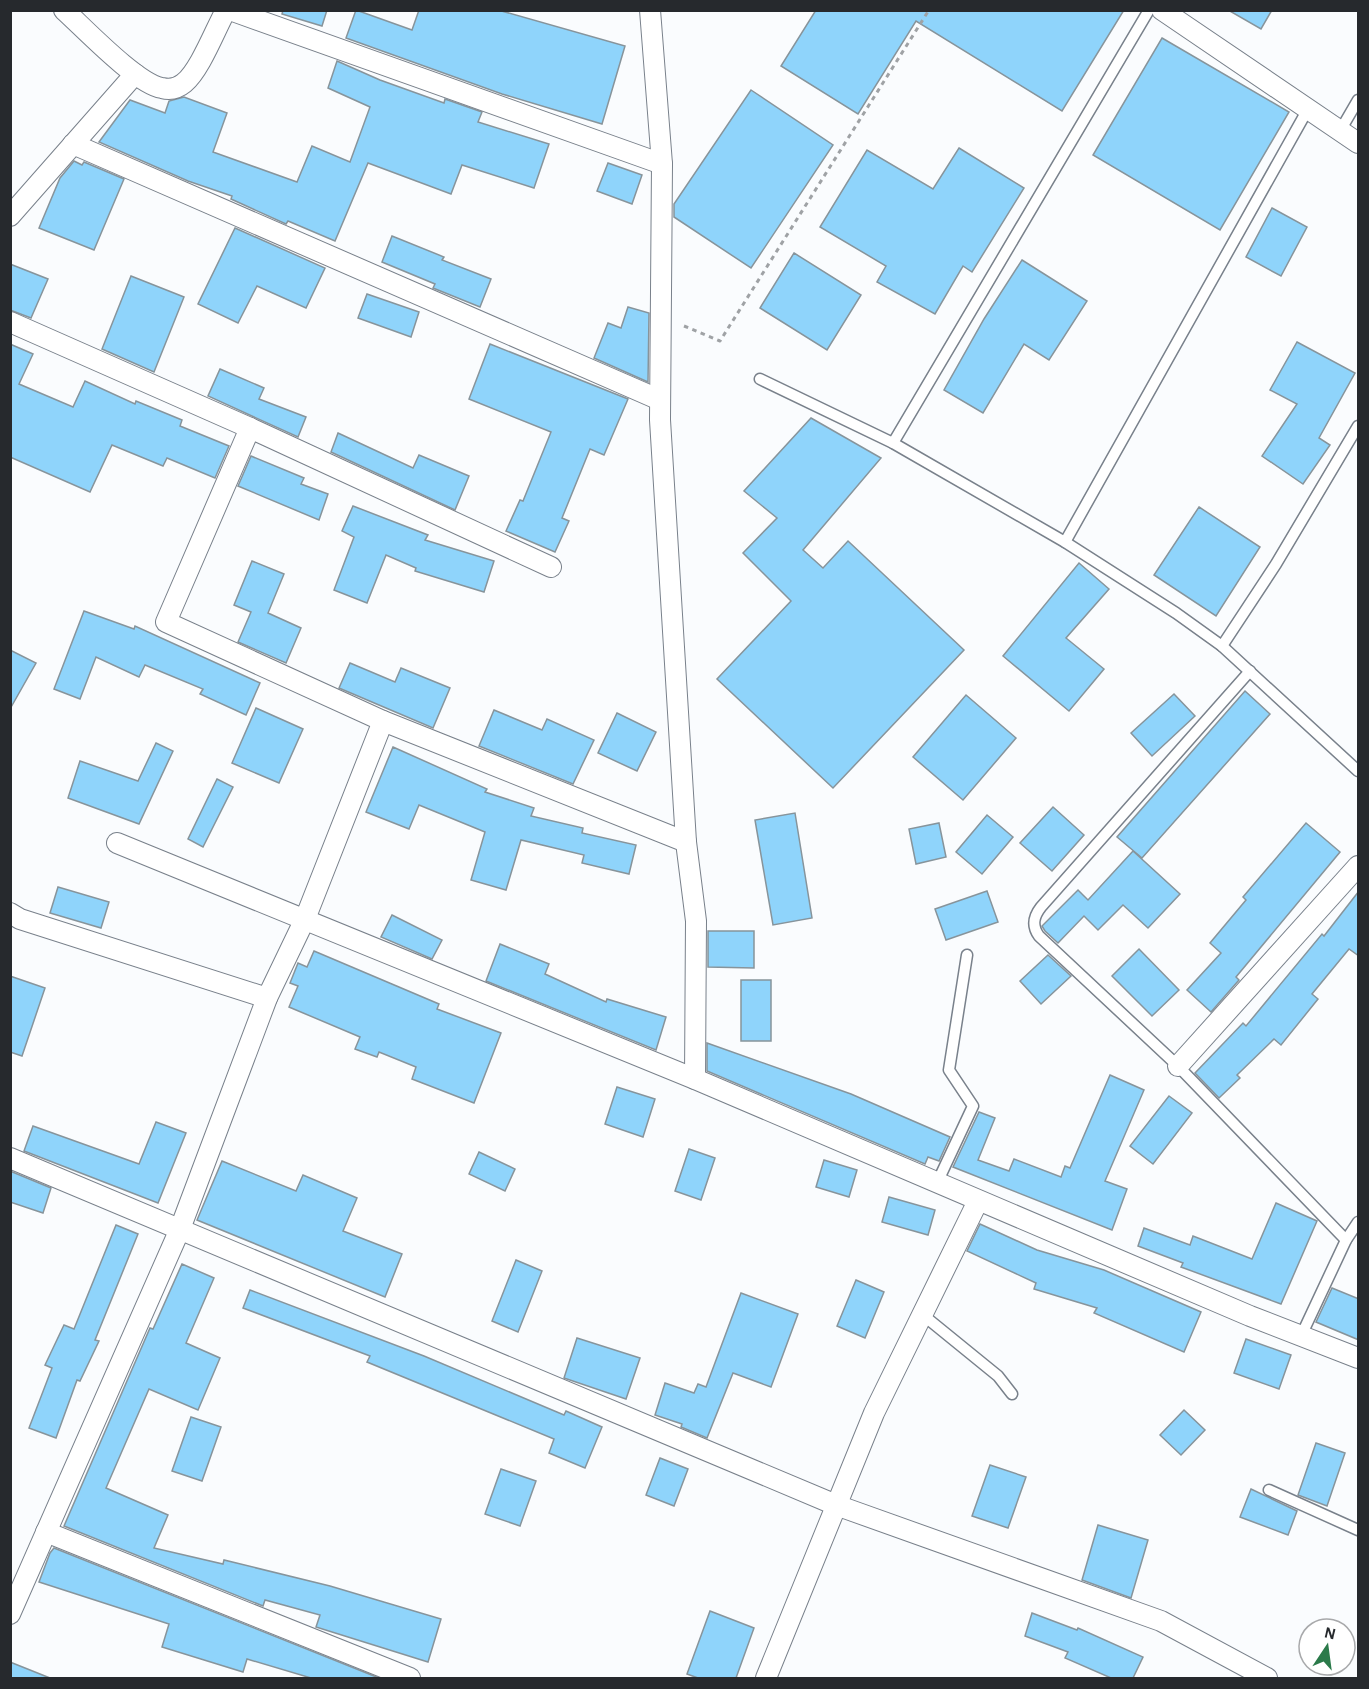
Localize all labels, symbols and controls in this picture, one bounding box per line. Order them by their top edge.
north arrow [1297,1617,1357,1677]
text: N [1323,1624,1337,1642]

